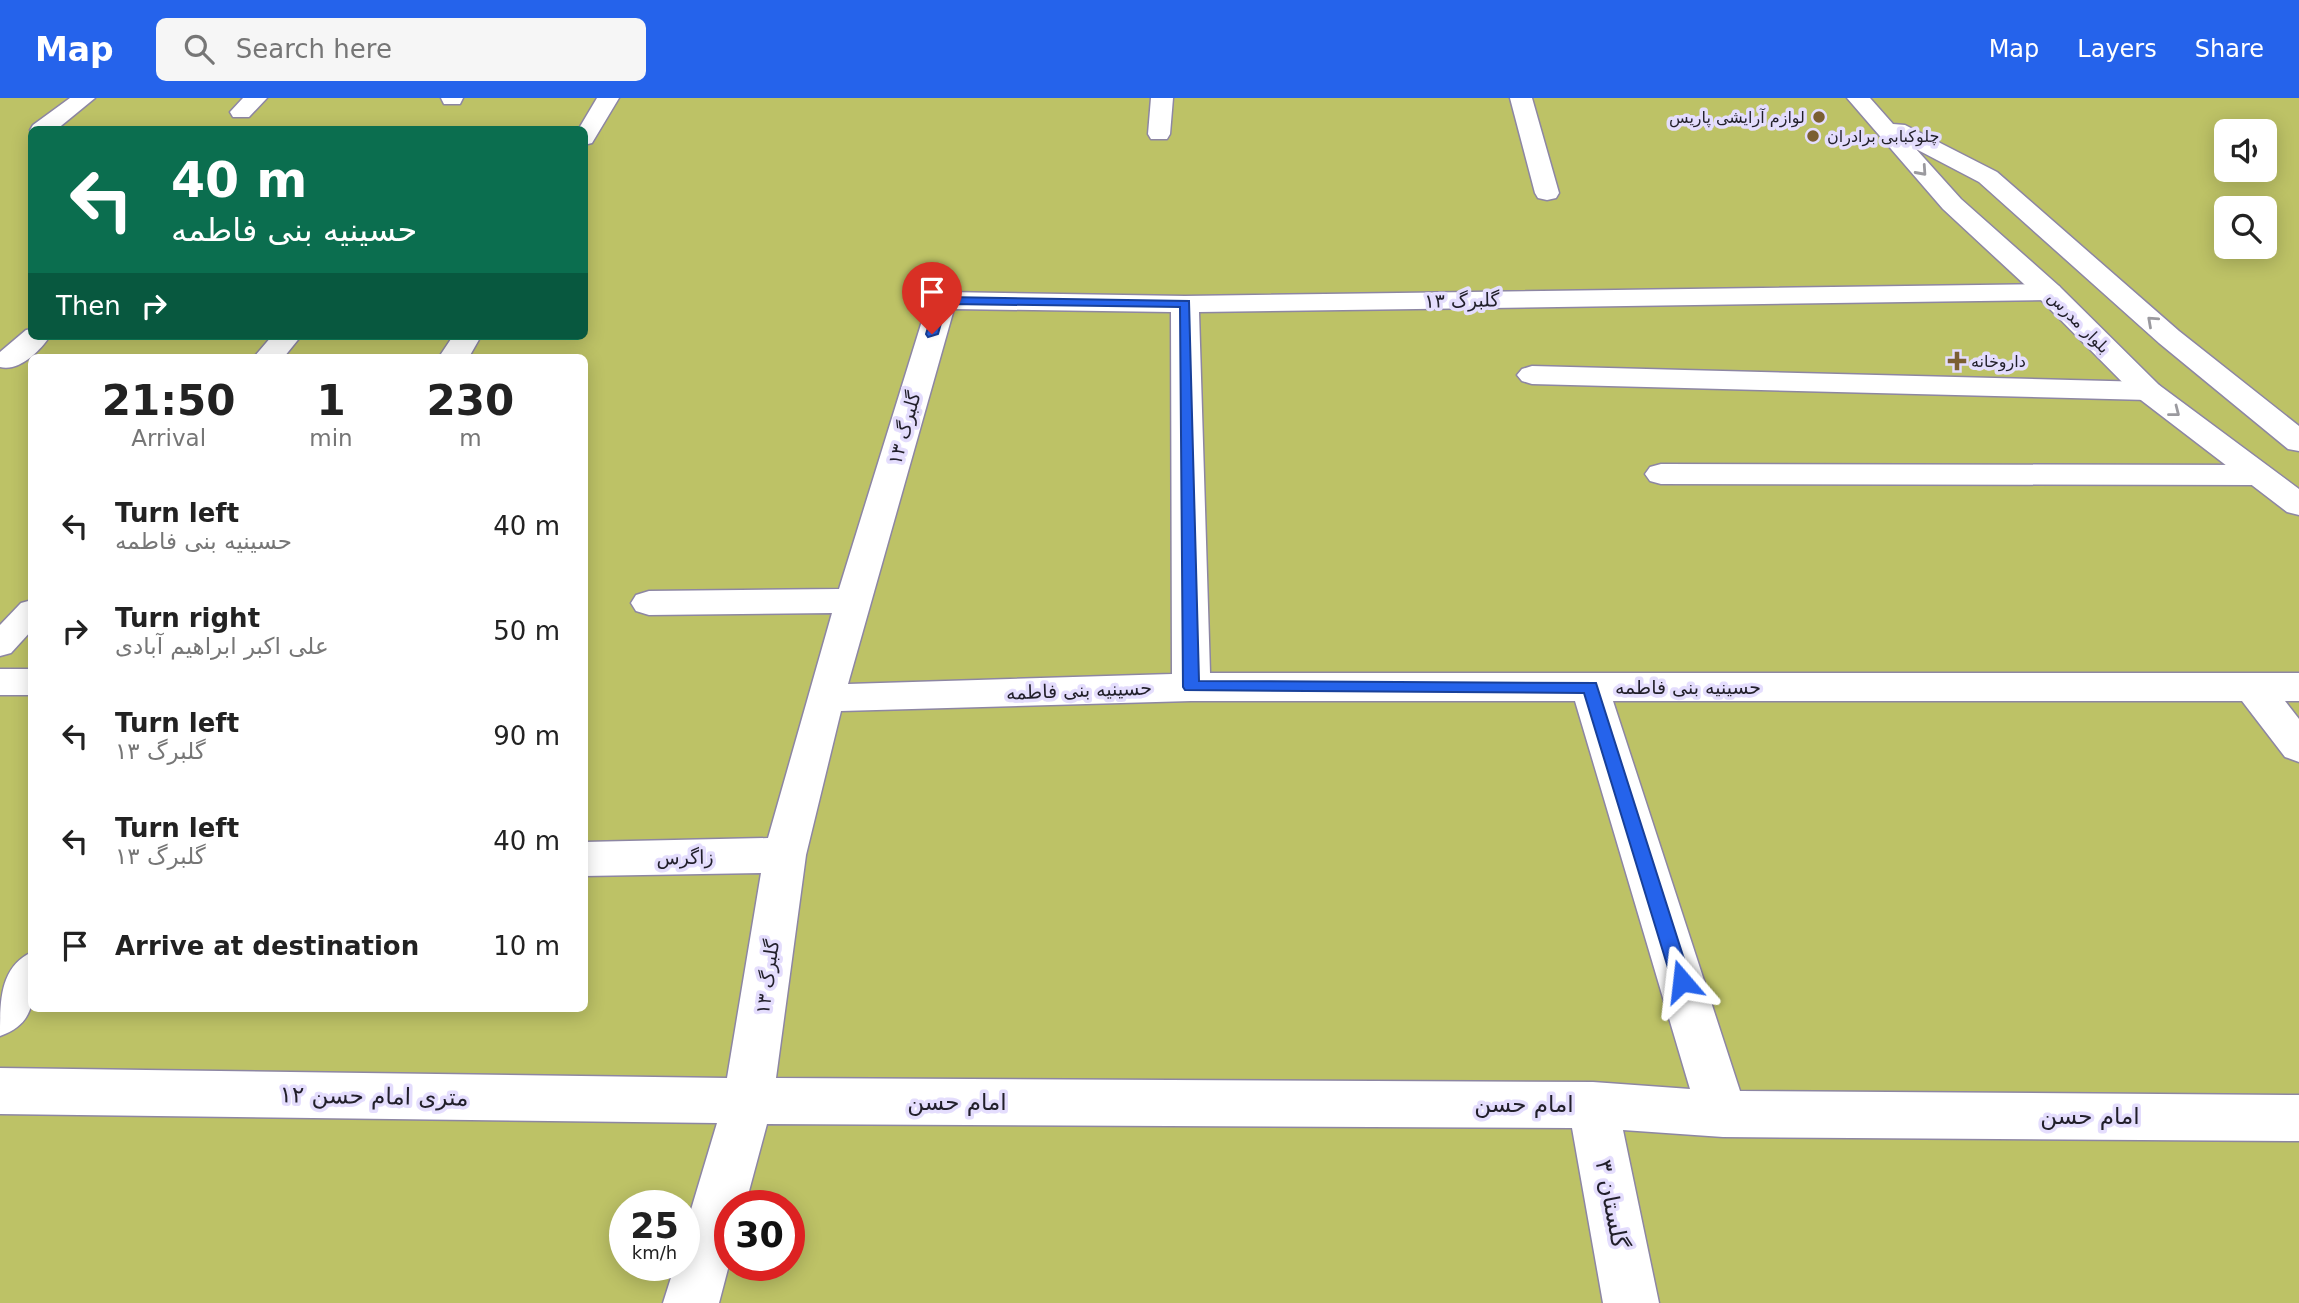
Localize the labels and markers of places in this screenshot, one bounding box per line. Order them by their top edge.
place label: لوازم آرایشی پاریس [1669,108,1805,128]
marker: لوازم آرایشی پاریس [1811,109,1827,125]
place label: چلوکبابی برادران [1827,127,1939,147]
marker: چلوکبابی برادران [1805,128,1821,144]
pin [902,262,962,334]
place label: داروخانه [1971,352,2026,372]
marker: داروخانه [1949,353,1965,369]

